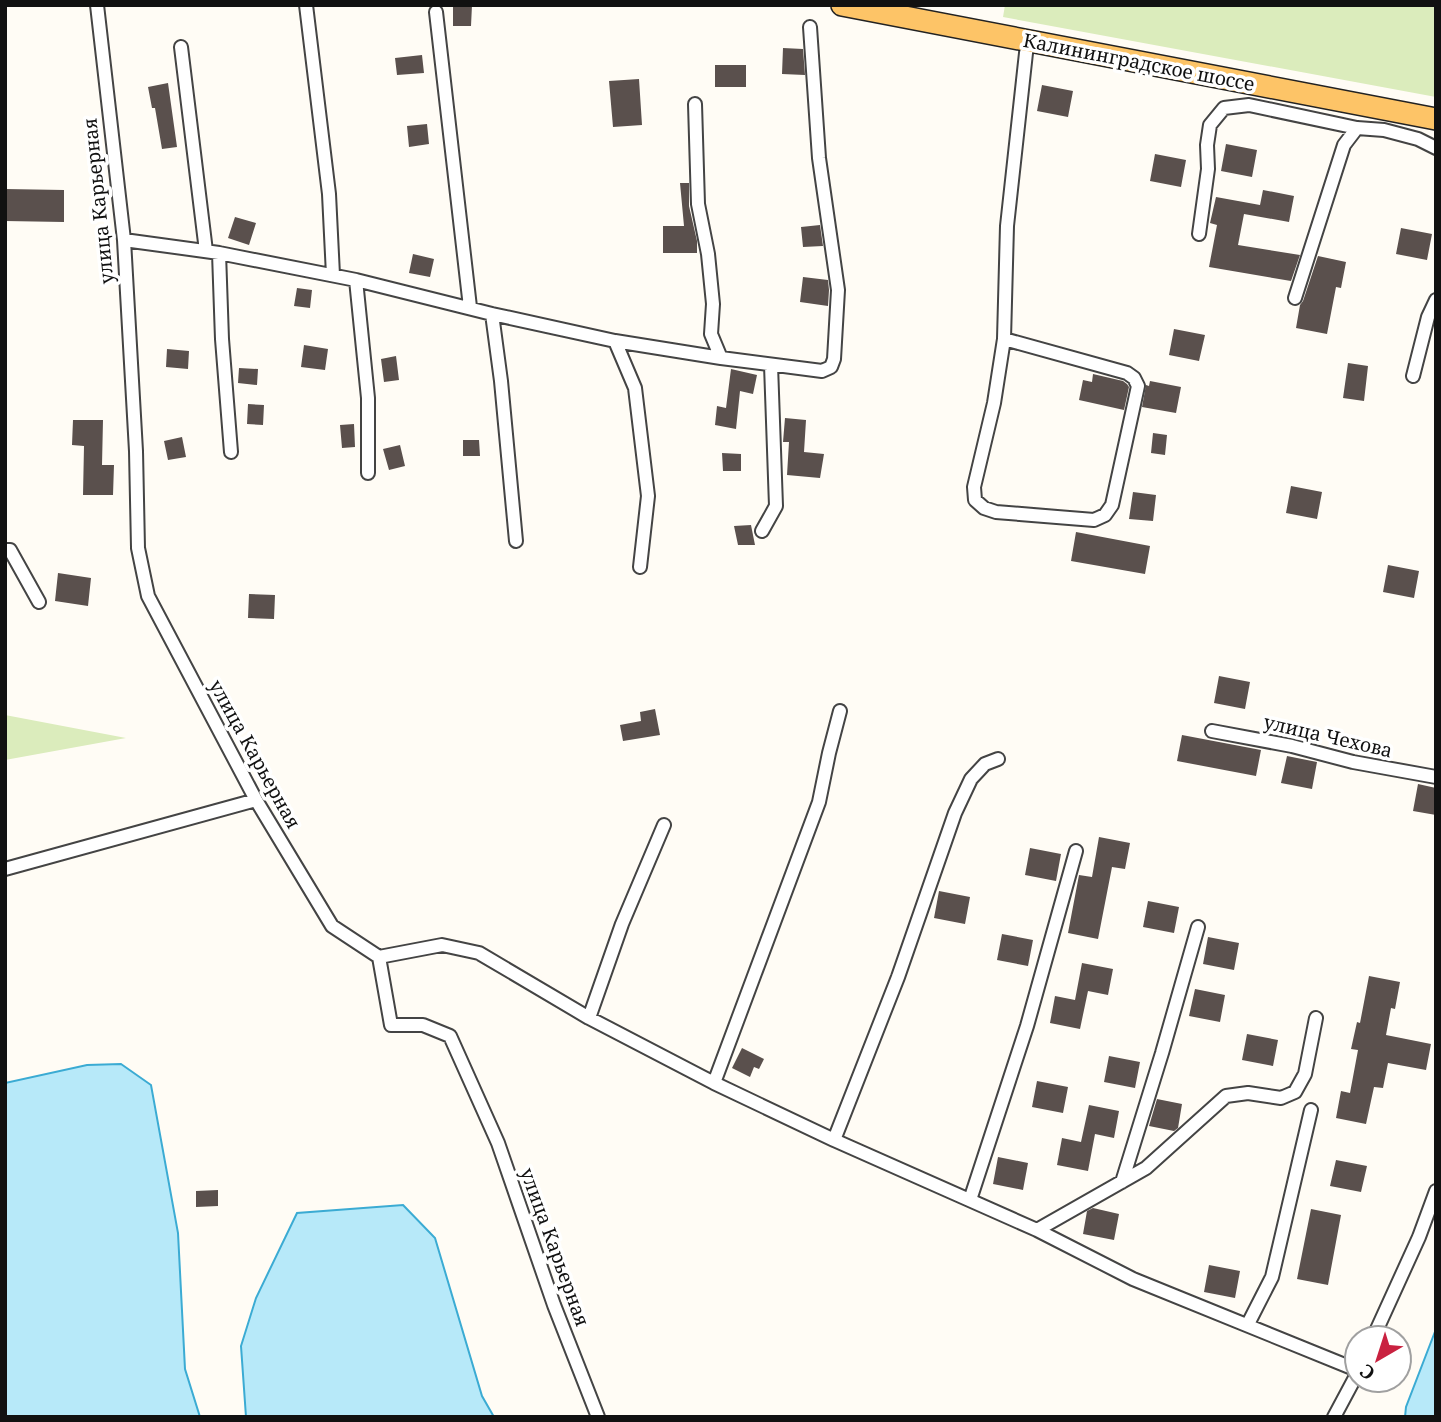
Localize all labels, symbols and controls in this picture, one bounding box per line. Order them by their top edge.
street label: Калининградское шоссе [1021,27,1257,97]
street label: улица Карьерная [76,117,120,285]
street label: улица Карьерная [203,675,307,833]
street label: улица Чехова [1261,709,1395,763]
street label: улица Карьерная [514,1164,596,1330]
north arrow [1343,1324,1413,1394]
text: С [1354,1358,1380,1386]

